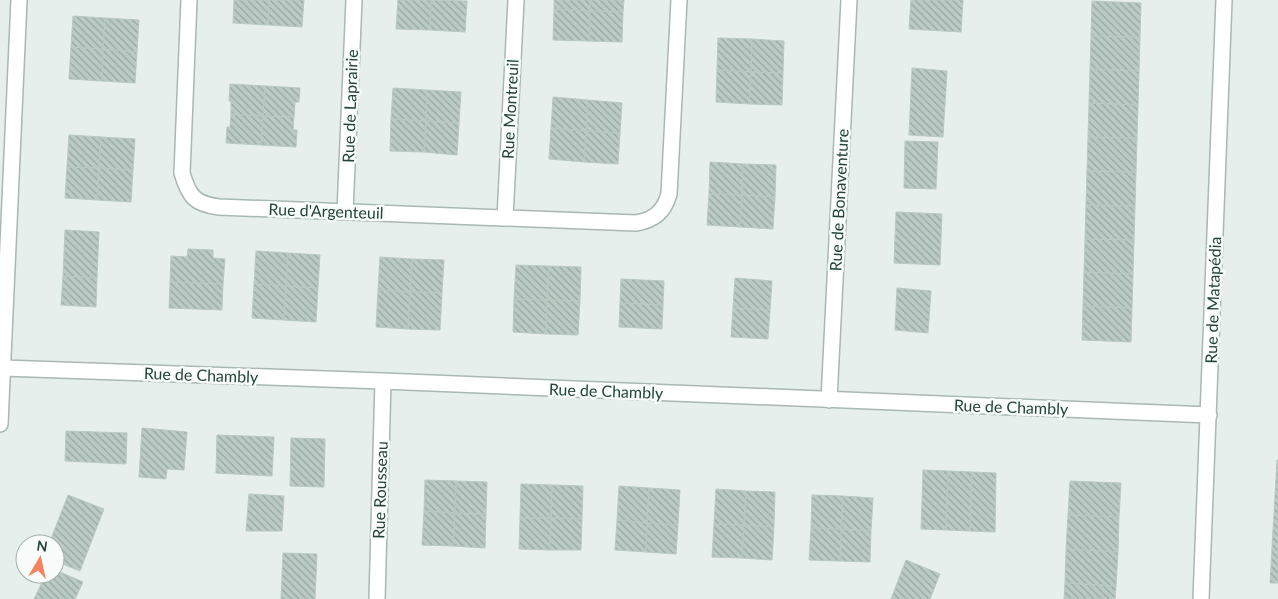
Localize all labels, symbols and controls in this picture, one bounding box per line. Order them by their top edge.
street label: Rue de Laprairie [338,49,361,163]
street label: Rue Montreuil [497,59,522,159]
street label: Rue de Bonaventure [825,128,852,272]
street label: Rue d'Argenteuil [268,199,384,222]
street label: Rue de Matapédia [1201,236,1224,364]
street label: Rue de Chambly [144,363,259,386]
street label: Rue de Chambly [549,379,664,402]
street label: Rue de Chambly [954,395,1069,418]
street label: Rue Rousseau [368,441,391,539]
north arrow [15,534,65,584]
text: N [35,536,49,555]

